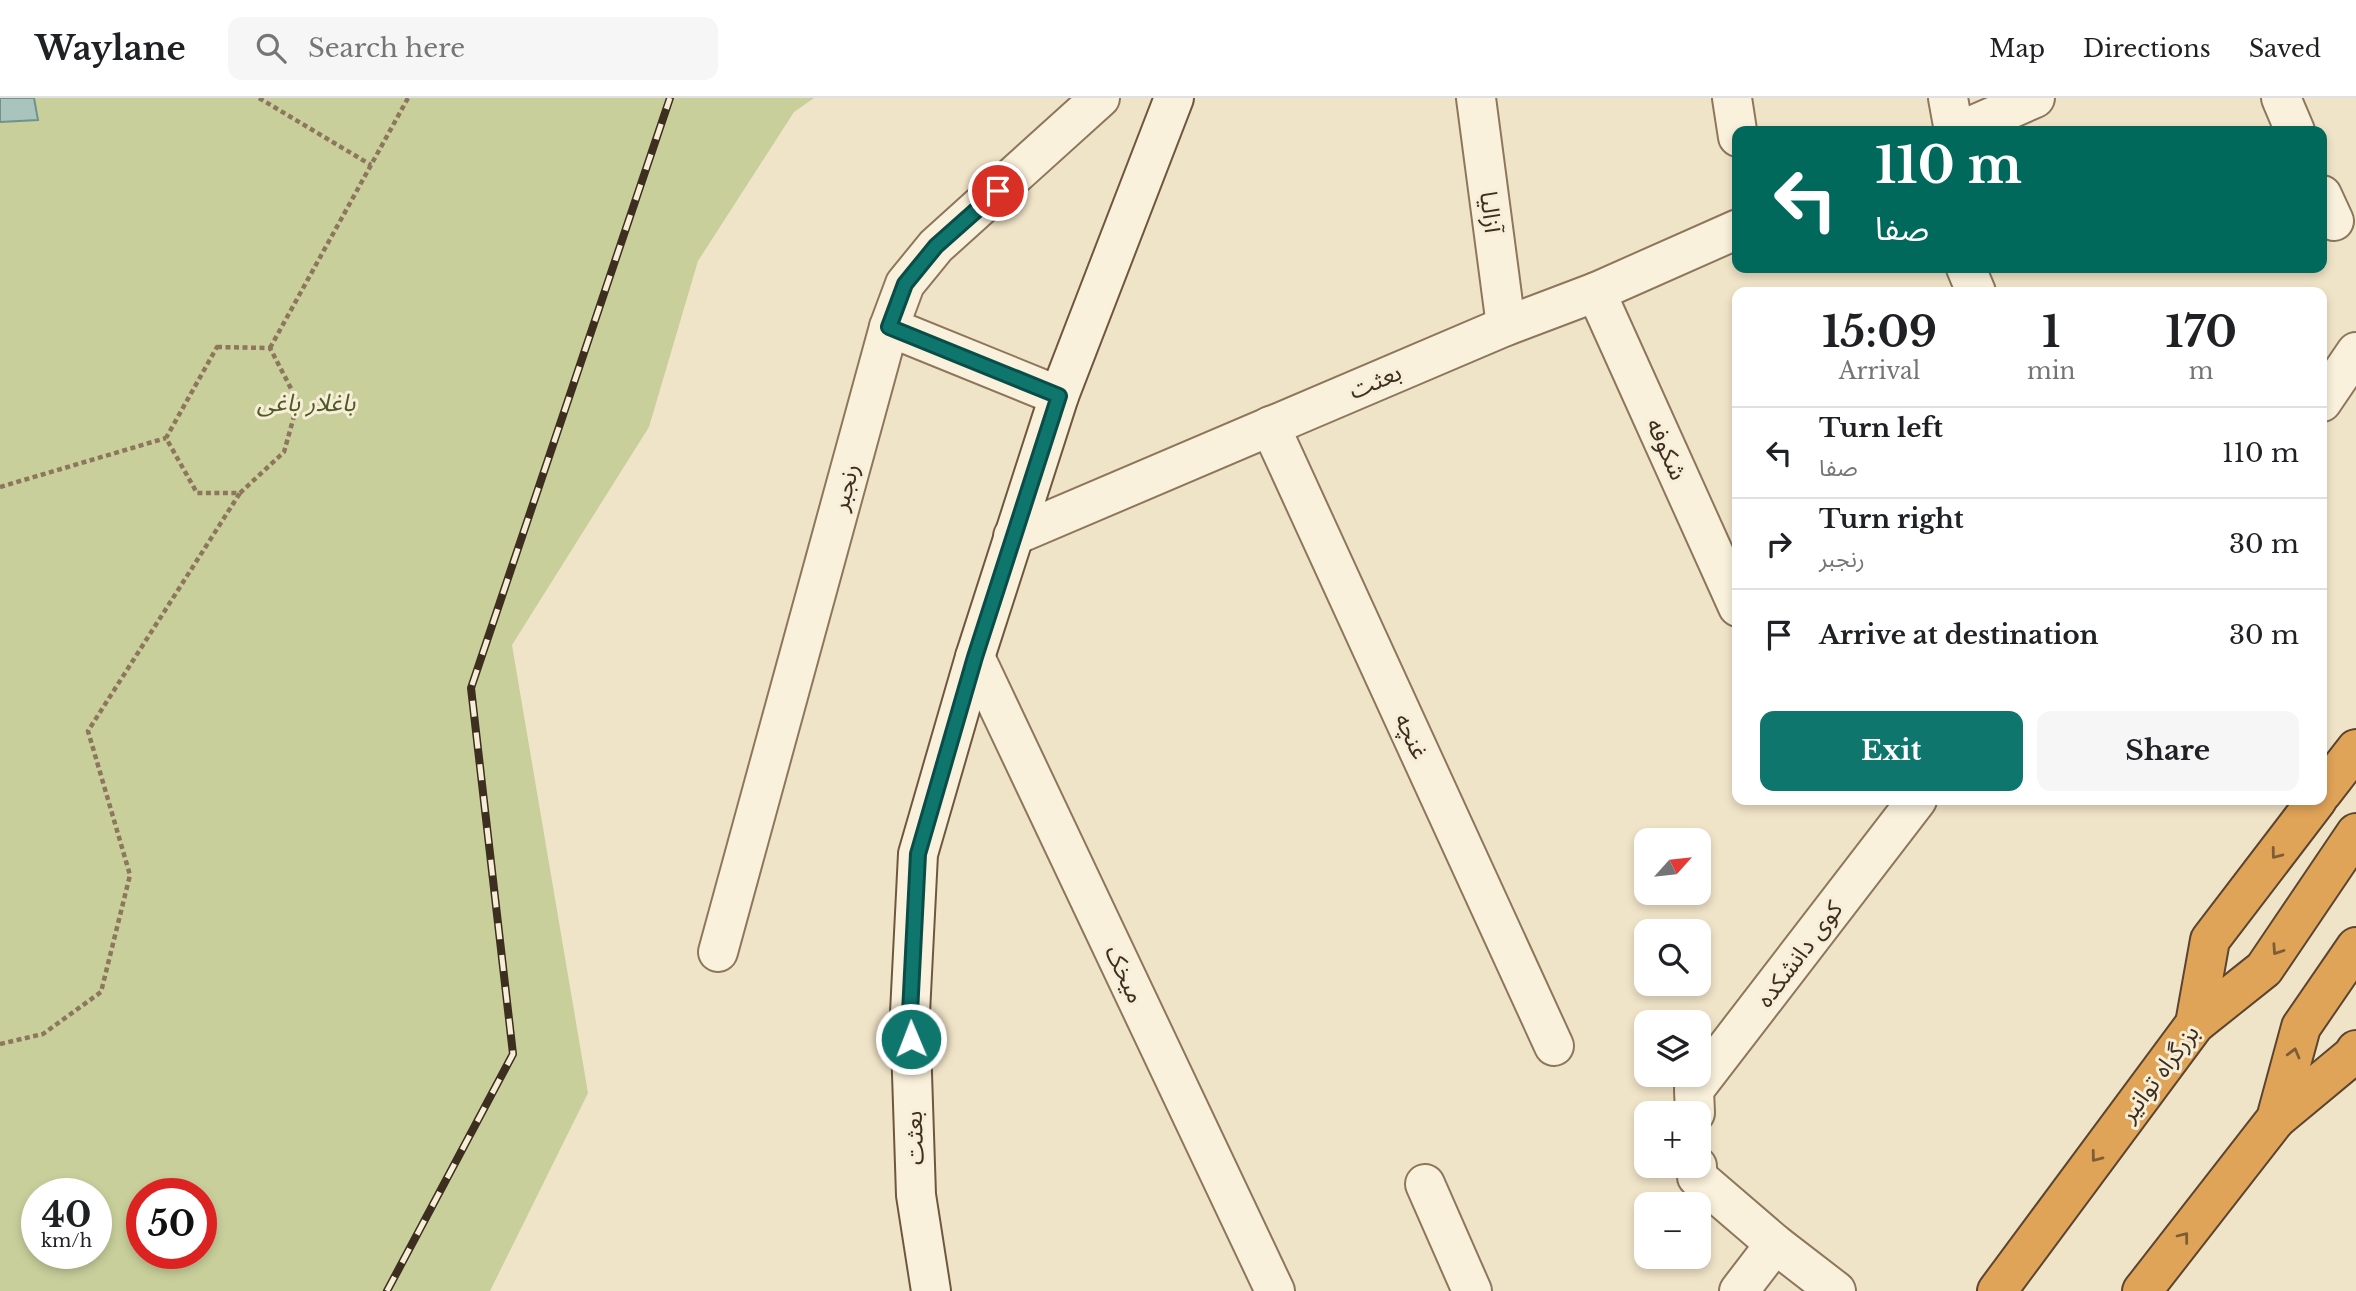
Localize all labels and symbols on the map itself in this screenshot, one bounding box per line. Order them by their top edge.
pin [968,161,1028,221]
street label: آزالیا [1474,190,1508,235]
street label: بعثت [1344,357,1406,405]
park label: باغلار باغی [257,388,356,417]
street label: شکوفه [1641,414,1693,484]
street label: رنجبر [825,460,865,515]
street label: غنچه [1388,708,1435,764]
north arrow [1634,828,1712,905]
one-way arrow [2272,846,2284,859]
street label: کوی دانشکده [1750,894,1849,1013]
street label: میخک [1099,941,1151,1007]
one-way arrow [2272,943,2285,956]
position arrow [874,1002,948,1076]
street label: بزرگراه توانیر [2112,1019,2205,1128]
one-way arrow [2285,1047,2300,1059]
street label: بعثت [899,1110,929,1166]
one-way arrow [2091,1149,2104,1162]
speed limit sign: 50 [126,1178,217,1269]
one-way arrow [2175,1232,2188,1245]

